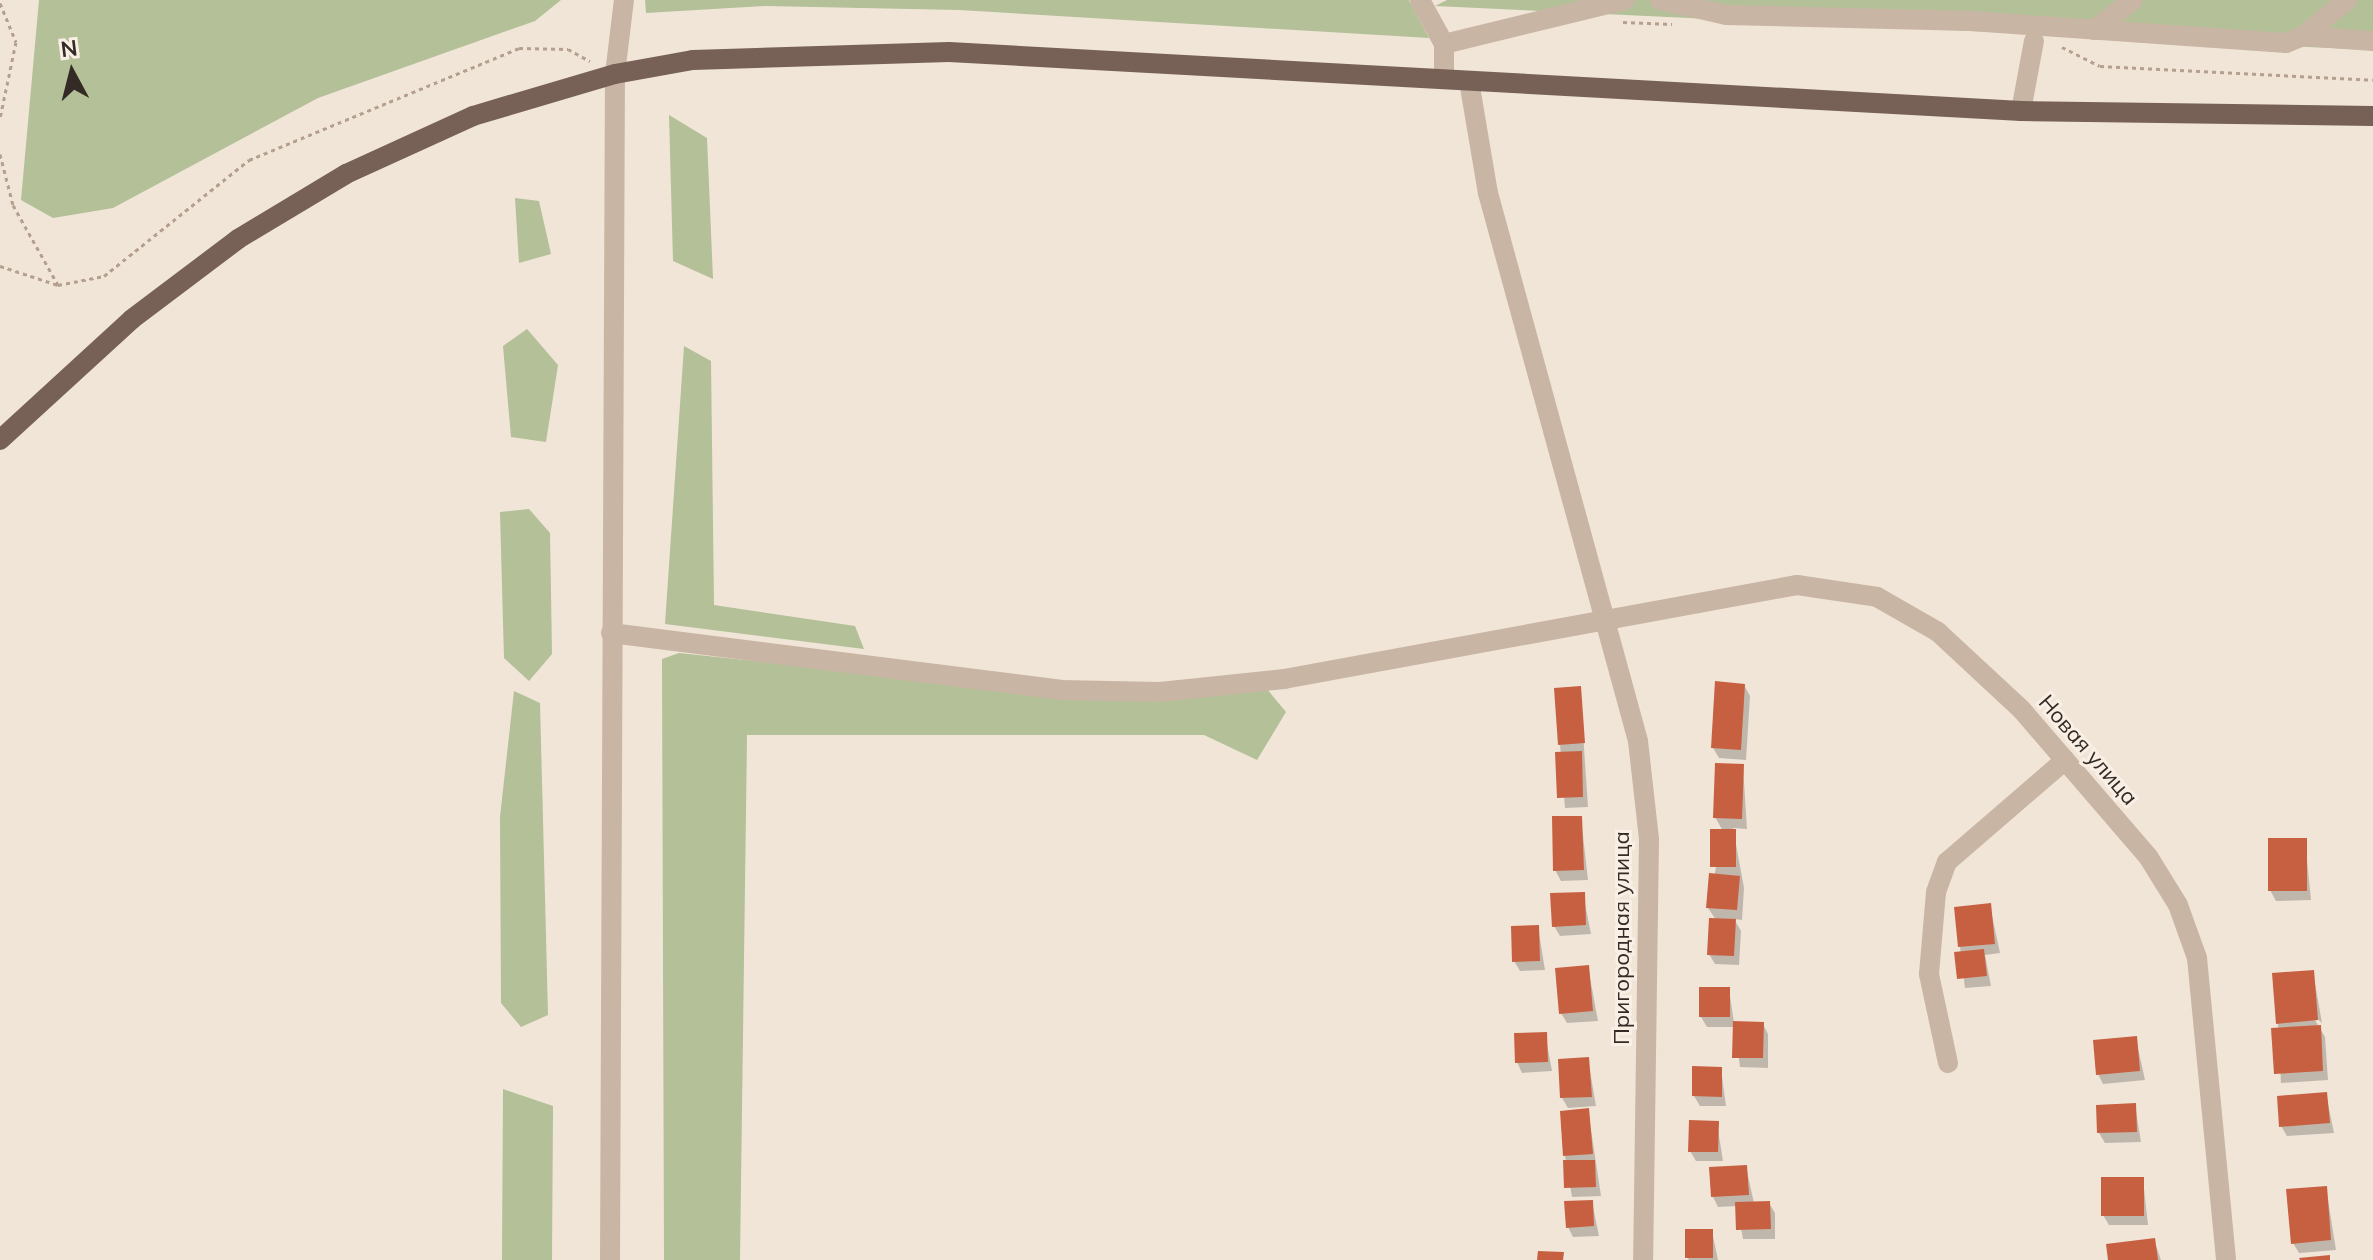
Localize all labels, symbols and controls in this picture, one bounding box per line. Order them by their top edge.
north arrow [32,32,112,112]
text: N [59,33,79,63]
street label: Новая улица [2033,690,2143,810]
street label: Пригородная улица [1609,831,1635,1045]

